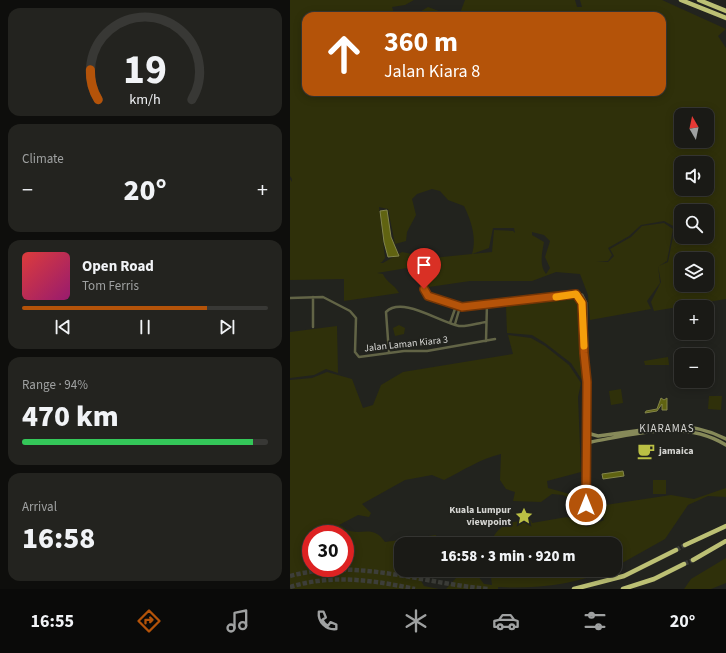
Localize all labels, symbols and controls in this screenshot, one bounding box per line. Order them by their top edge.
text: 360 m [384,22,458,62]
icon: ahead [318,28,370,80]
text: 19 [123,40,167,100]
text: Jalan Kiara 8 [384,59,480,84]
text: km/h [129,89,161,110]
north arrow [674,108,714,148]
map controls [674,108,714,388]
text: Climate [22,150,64,168]
button: sound [674,156,714,196]
text: 20° [123,169,167,212]
text: − [22,174,33,206]
text: + [257,174,268,206]
button: search [674,204,714,244]
pin [407,248,441,289]
button: layers [674,252,714,292]
icon: arrive [413,254,435,276]
text: Open Road [82,256,154,277]
text: Tom Ferris [82,277,139,295]
button: + [674,300,714,340]
icon: previous [52,316,74,338]
icon: pause [134,316,156,338]
icon: next [216,316,238,338]
street label: Jalan Laman Kiara 3 [363,333,449,355]
button: − [674,348,714,388]
text: Range · 94% [22,376,88,394]
text: 470 km [22,395,119,438]
district label: KIARAMAS [639,421,695,436]
cafe icon: jamaica [636,441,656,461]
place label: jamaica [658,444,694,458]
position arrow [565,484,607,526]
text: Arrival [22,498,57,516]
place label: Kuala Lumpur viewpoint [449,503,511,529]
place icon: Kuala Lumpur viewpoint [514,506,534,526]
text: 16:58 [22,517,95,560]
speed limit sign: 30 [302,525,354,577]
text: 16:58 · 3 min · 920 m [441,546,575,567]
icon: directions [135,607,163,635]
icon: music [224,607,252,635]
icon: phone [313,607,341,635]
icon: climate [402,607,430,635]
icon: car [492,607,520,635]
icon: filters [581,607,609,635]
text: 16:55 [31,609,74,634]
text: 20° [670,609,695,634]

